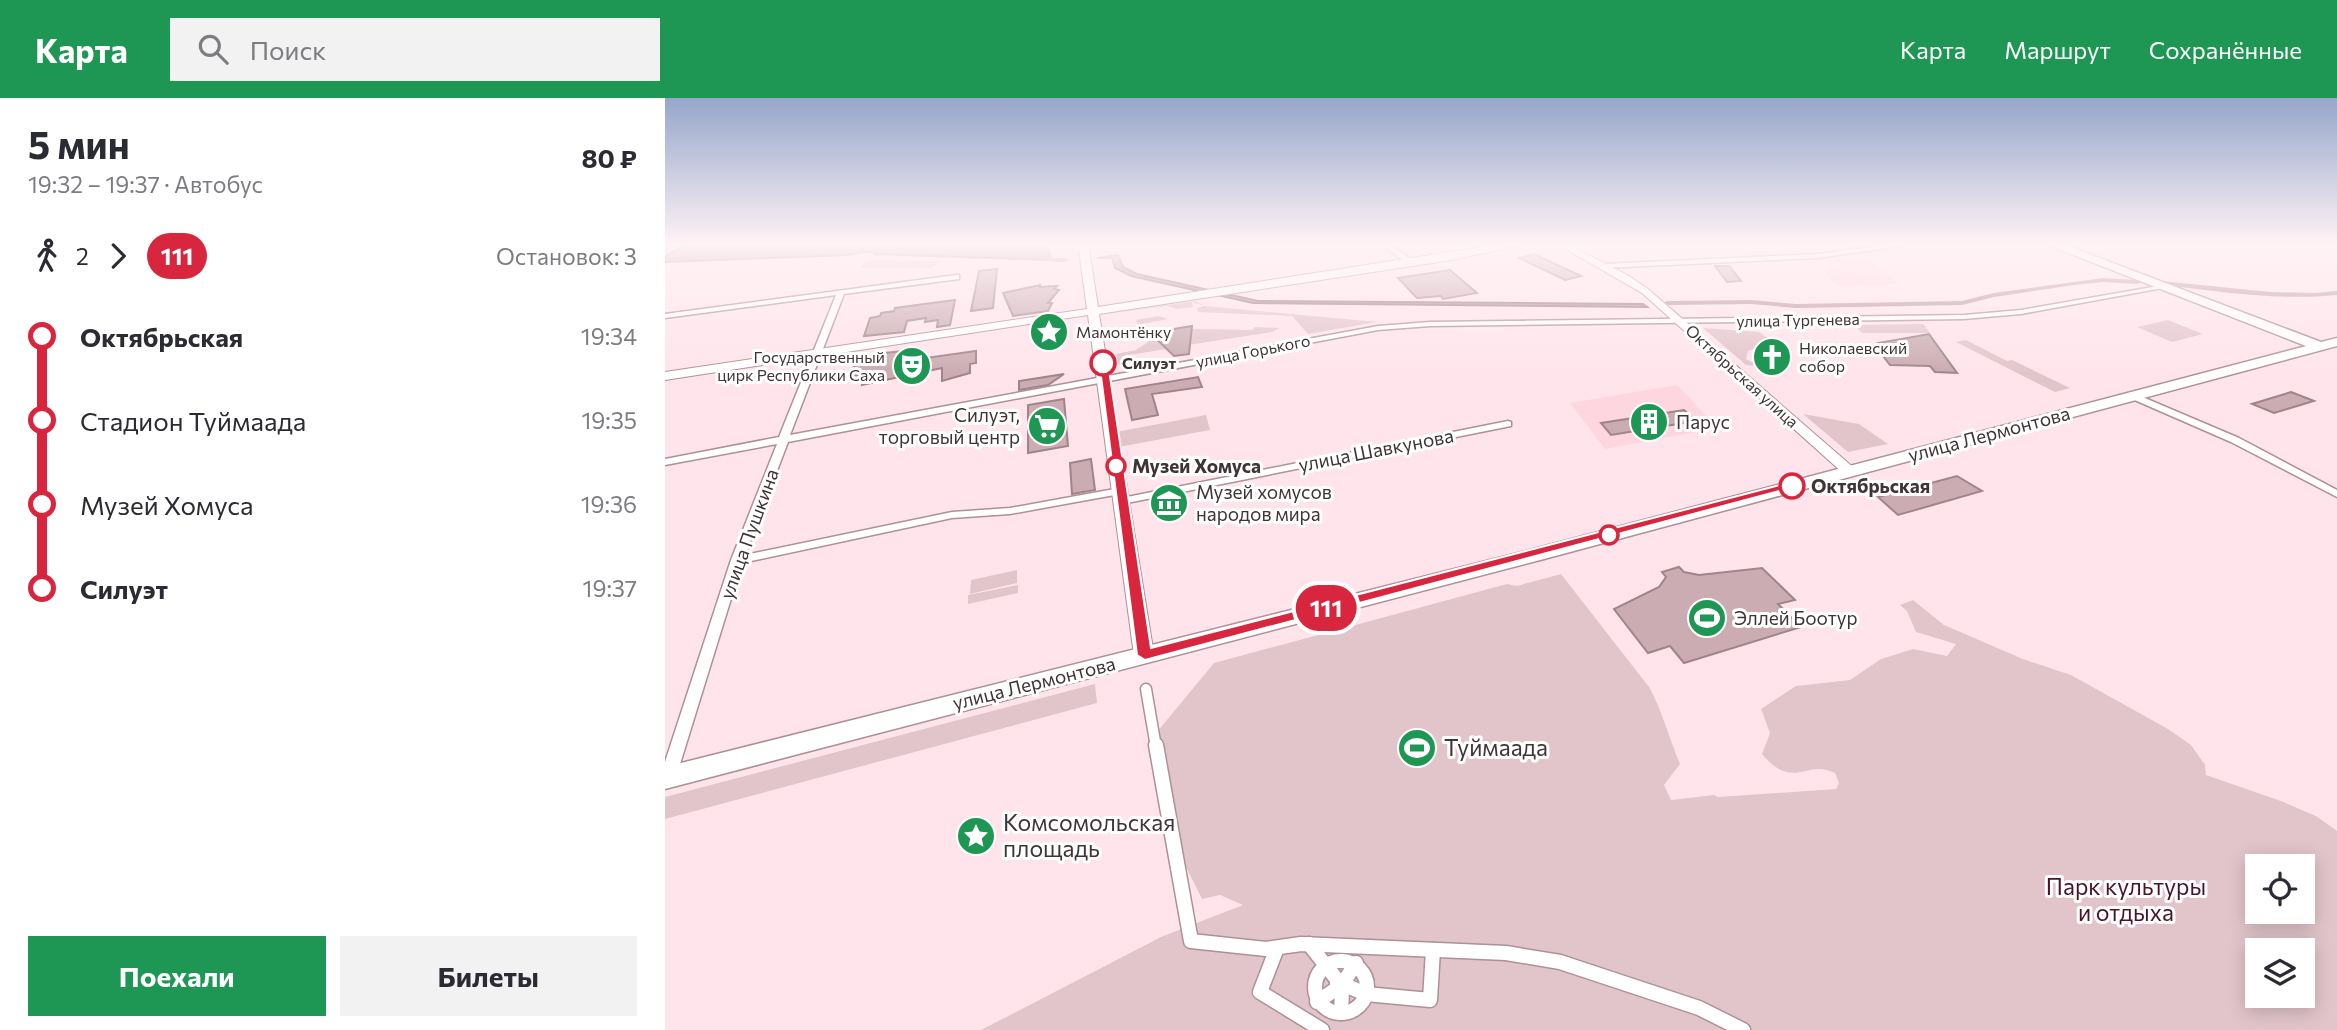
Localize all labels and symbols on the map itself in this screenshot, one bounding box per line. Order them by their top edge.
street label: улица Тургенева [1736,309,1860,330]
place icon: Мамонтёнку [1028,311,1070,353]
street label: Октябрьская улица [1682,320,1803,431]
place label: Мамонтёнку [1076,322,1171,341]
street label: улица Горького [1194,330,1312,371]
church icon: Николаевский собор [1751,336,1793,378]
place label: Николаевский собор [1799,338,1907,375]
theatre icon: Государственный цирк Республики Саха [891,345,933,387]
place label: Государственный цирк Республики Саха [717,347,885,384]
marker: Силуэт [1090,350,1116,376]
place label: Силуэт [1122,353,1176,372]
building icon: Парус [1628,401,1670,443]
street label: улица Лермонтова [1905,401,2072,466]
place label: Силуэт, торговый центр [879,403,1020,448]
supermarket icon: Силуэт, торговый центр [1026,405,1068,447]
place label: Парус [1676,410,1730,433]
street label: улица Шавкунова [1296,423,1455,476]
place label: Музей Хомуса [1132,454,1261,477]
marker: Музей Хомуса [1106,456,1126,476]
street label: улица Пушкина [714,465,783,602]
marker: Октябрьская [1779,473,1805,499]
place label: Октябрьская [1811,474,1930,497]
place label: Музей хомусов народов мира [1196,480,1332,525]
museum icon: Музей хомусов народов мира [1148,482,1190,524]
unlabelled marker [1599,525,1619,545]
line badge: 111 [1286,585,1366,631]
sports icon: Эллей Боотур [1686,597,1728,639]
place label: Эллей Боотур [1734,606,1858,629]
street label: улица Лермонтова [950,651,1118,714]
sports icon: Туймаада [1396,727,1438,769]
place label: Туймаада [1444,733,1548,761]
place label: Комсомольская площадь [1003,808,1175,862]
place icon: Комсомольская площадь [955,815,997,857]
park label: Парк культуры и отдыха [2046,872,2206,926]

